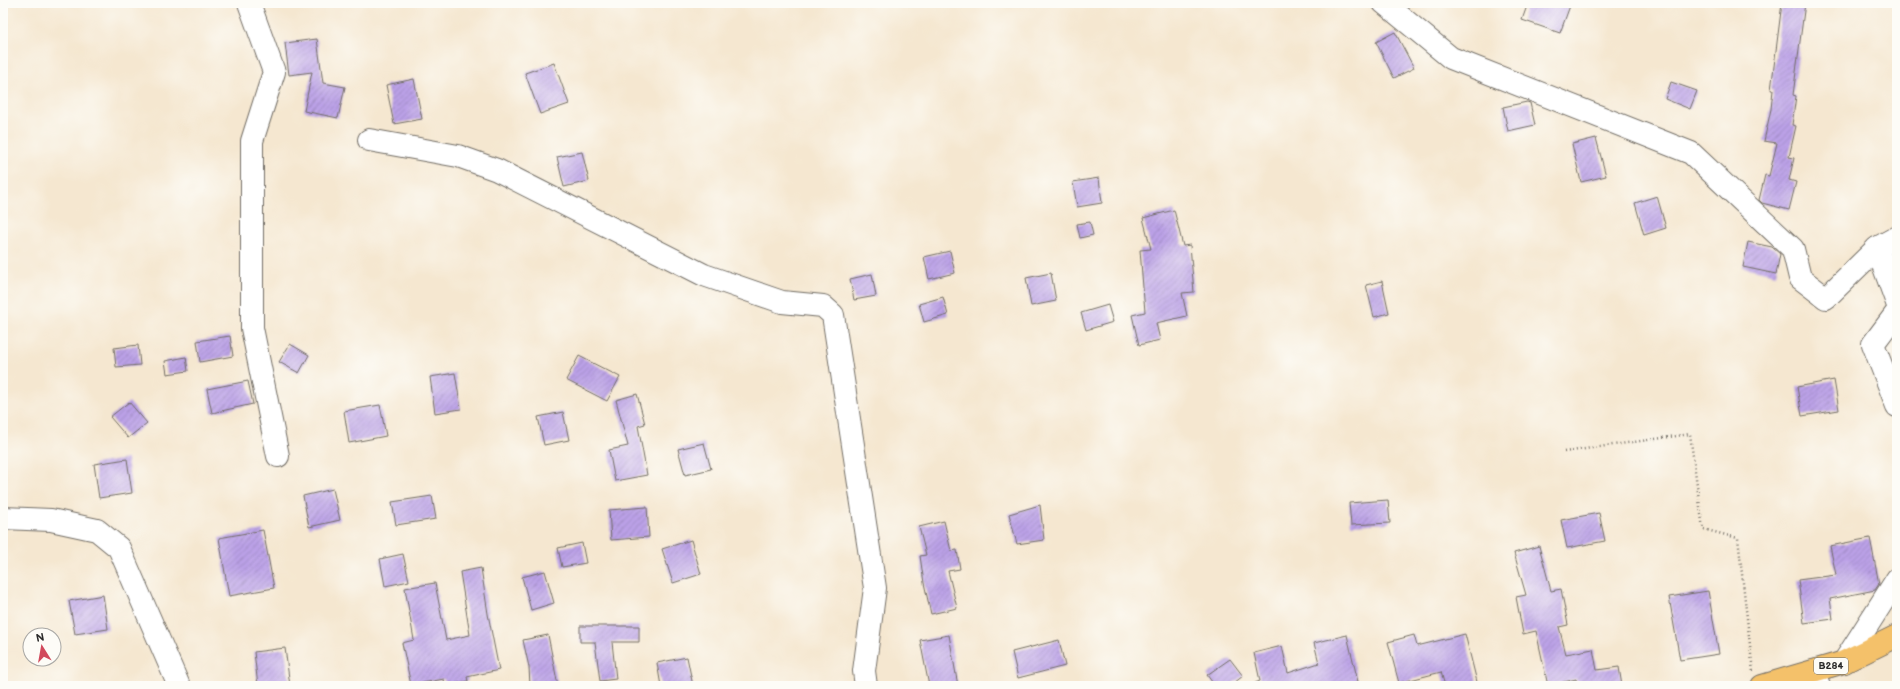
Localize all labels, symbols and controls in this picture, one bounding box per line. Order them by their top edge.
north arrow [22,627,62,667]
text: N [35,631,45,645]
road number: B284 [1814,658,1848,674]

